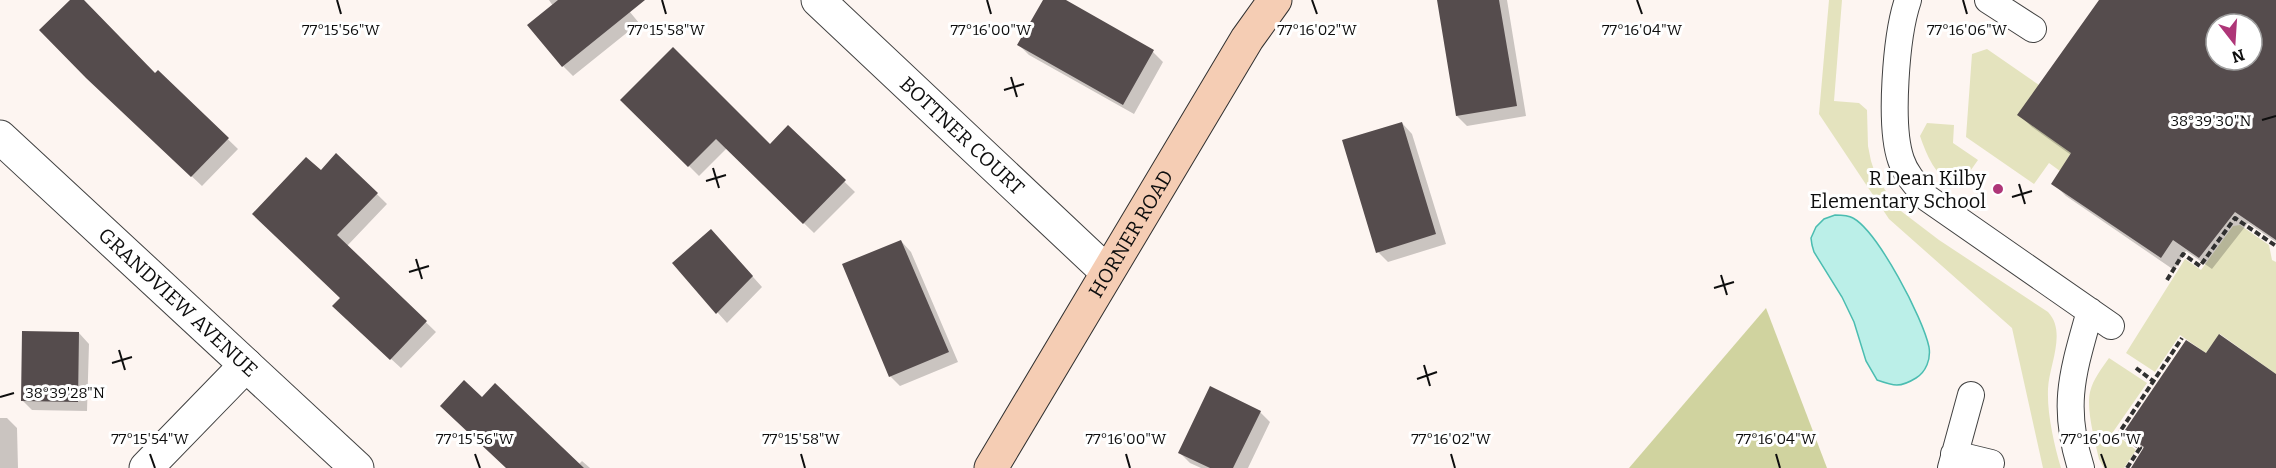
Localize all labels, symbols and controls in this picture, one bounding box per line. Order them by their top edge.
north arrow [2204,12,2264,72]
text: 77°15'56"W [302,21,381,39]
text: 77°15'58"W [627,21,705,39]
text: 77°16'00"W [951,21,1032,39]
text: 77°16'02"W [1277,21,1357,39]
text: 77°16'04"W [1602,21,1683,39]
text: 77°16'06"W [1927,21,2008,39]
text: N [2230,45,2247,67]
street label: BOTTNER COURT [895,72,1029,200]
text: 38°39'30"N [2171,112,2252,130]
street label: HORNER ROAD [1084,165,1178,302]
place label: R Dean Kilby Elementary School [1810,166,1986,213]
marker: R Dean Kilby Elementary School [1991,182,2005,196]
street label: GRANDVIEW AVENUE [94,223,263,382]
text: 38°39'28"N [25,384,105,402]
text: 77°15'54"W [111,430,189,448]
text: 77°15'56"W [436,430,515,448]
text: 77°15'58"W [762,430,840,448]
text: 77°16'00"W [1086,430,1167,448]
text: 77°16'02"W [1411,430,1491,448]
text: 77°16'04"W [1736,430,1817,448]
text: 77°16'06"W [2061,430,2142,448]

